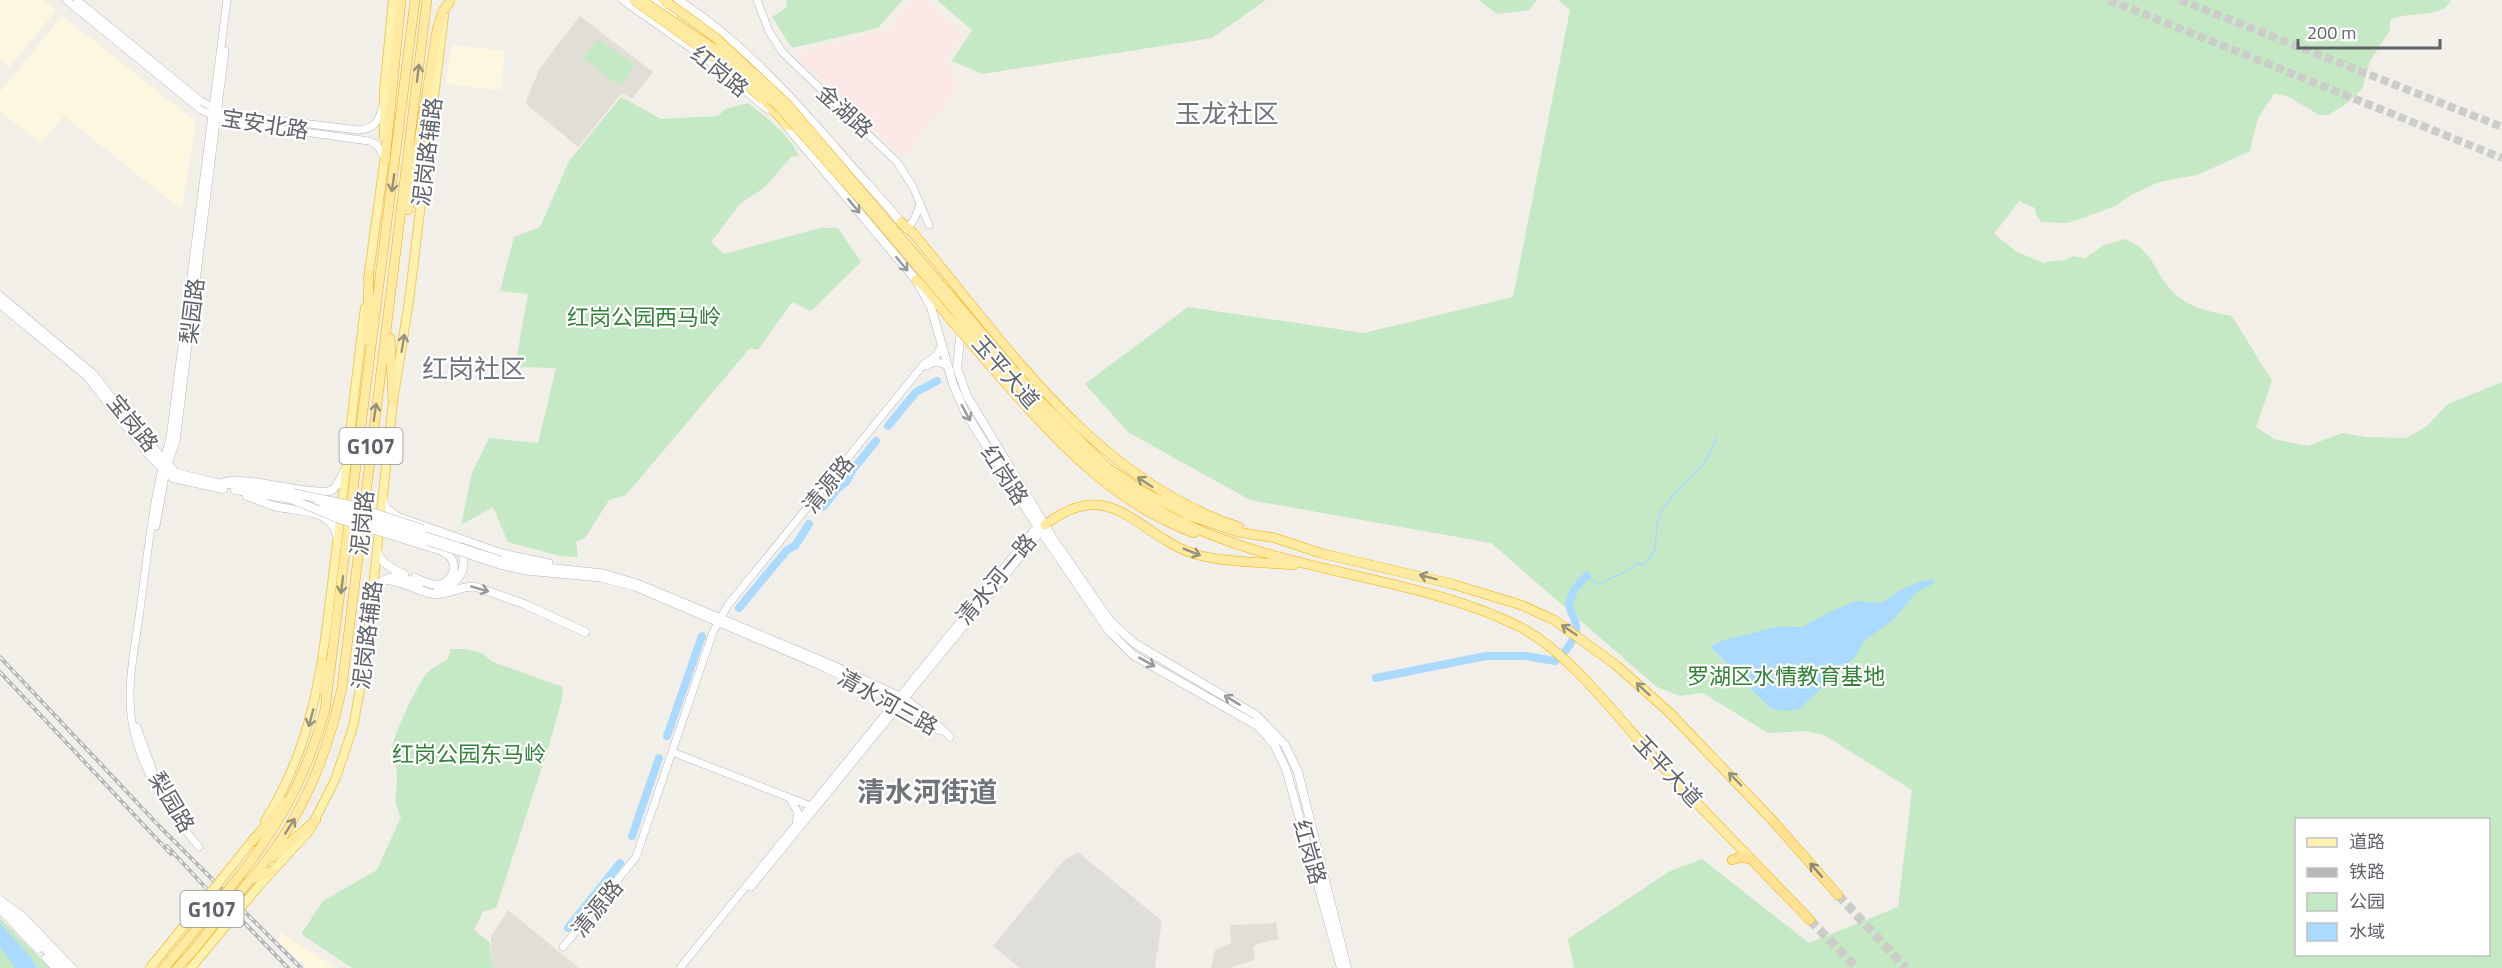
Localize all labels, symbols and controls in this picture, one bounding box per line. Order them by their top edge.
scale bar [2298,12,2440,50]
text: 200 m [2307,19,2356,46]
street label: 红岗路 [684,37,756,105]
one-way arrow [413,63,424,83]
street label: 金湖路 [809,76,881,146]
district label: 玉龙社区 [1175,94,1279,133]
street label: 泥岗路辅路 [403,95,451,209]
street label: 宝安北路 [219,100,311,148]
one-way arrow [387,173,398,193]
one-way arrow [848,198,861,214]
one-way arrow [895,256,909,271]
street label: 梨园路 [171,276,213,346]
park label: 红岗公园西马岭 [567,300,721,334]
street label: 玉平大道 [964,328,1048,416]
one-way arrow [398,334,409,354]
district label: 红岗社区 [422,349,526,388]
street label: 宝岗路 [99,387,167,459]
one-way arrow [370,403,381,423]
one-way arrow [960,404,972,421]
road number: G107 [340,428,403,464]
street label: 红岗路 [973,438,1037,512]
street label: 清源路 [794,448,862,520]
one-way arrow [1137,475,1154,488]
street label: 泥岗路 [342,488,382,558]
street label: 清水河一路 [948,526,1044,632]
one-way arrow [1182,547,1200,558]
one-way arrow [1419,571,1438,583]
one-way arrow [337,575,348,594]
street label: 泥岗路辅路 [343,578,391,692]
one-way arrow [470,584,489,595]
one-way arrow [1561,624,1578,636]
one-way arrow [1138,656,1155,668]
park label: 罗湖区水情教育基地 [1687,659,1885,693]
street label: 清水河三路 [832,660,944,744]
one-way arrow [1636,682,1651,696]
one-way arrow [1224,694,1241,706]
one-way arrow [305,708,316,727]
street label: 玉平大道 [1626,727,1710,815]
park label: 红岗公园东马岭 [392,737,546,771]
street label: 梨园路 [140,765,204,839]
district label: 清水河街道 [857,770,997,813]
one-way arrow [1727,772,1742,787]
street label: 红岗路 [1285,816,1335,888]
one-way arrow [284,818,296,834]
legend [2295,818,2490,956]
text: 道路 [2349,828,2385,855]
text: 铁路 [2349,858,2385,885]
one-way arrow [1810,862,1823,878]
street label: 清源路 [563,872,631,944]
text: 公园 [2349,888,2385,915]
road number: G107 [180,891,244,927]
text: 水域 [2349,918,2385,945]

